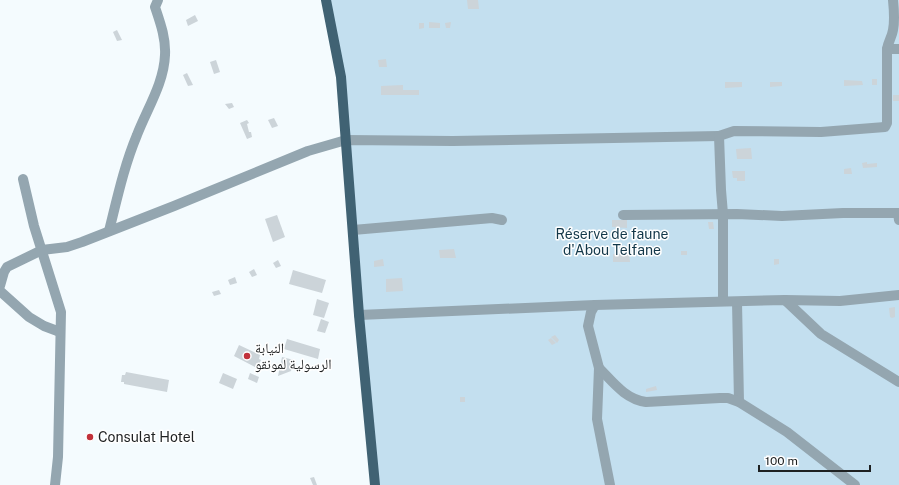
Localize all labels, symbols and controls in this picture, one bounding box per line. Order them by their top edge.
park label: Réserve de faune d'Abou Telfane [556,226,669,258]
place label: النيابة الرسولية لمونقو [255,340,332,373]
marker: النيابة الرسولية لمونقو [242,351,252,361]
place label: Consulat Hotel [98,429,195,445]
marker: Consulat Hotel [85,432,95,442]
scale bar [759,447,870,473]
text: 100 m [765,454,798,468]

